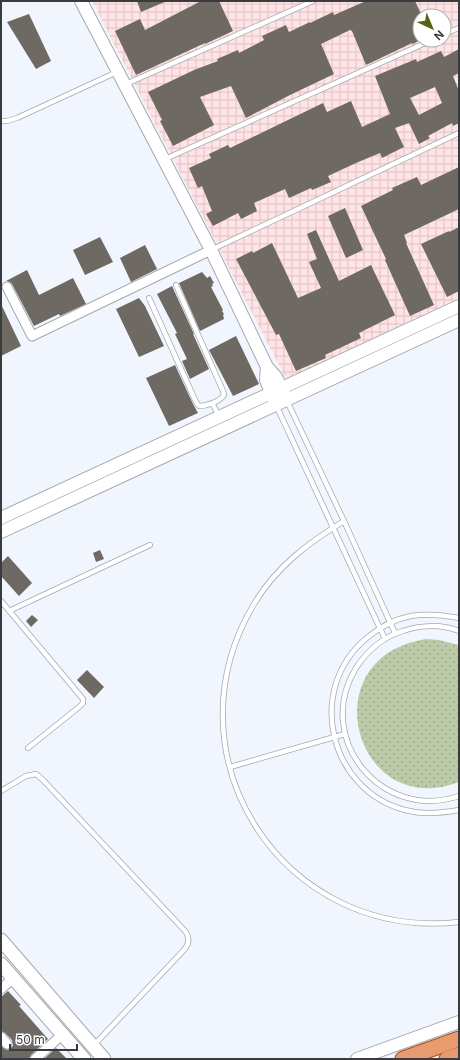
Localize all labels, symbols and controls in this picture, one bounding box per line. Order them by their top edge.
north arrow [412,8,452,48]
text: N [431,27,447,43]
scale bar [10,1026,77,1052]
text: 50 m [16,1032,45,1047]

